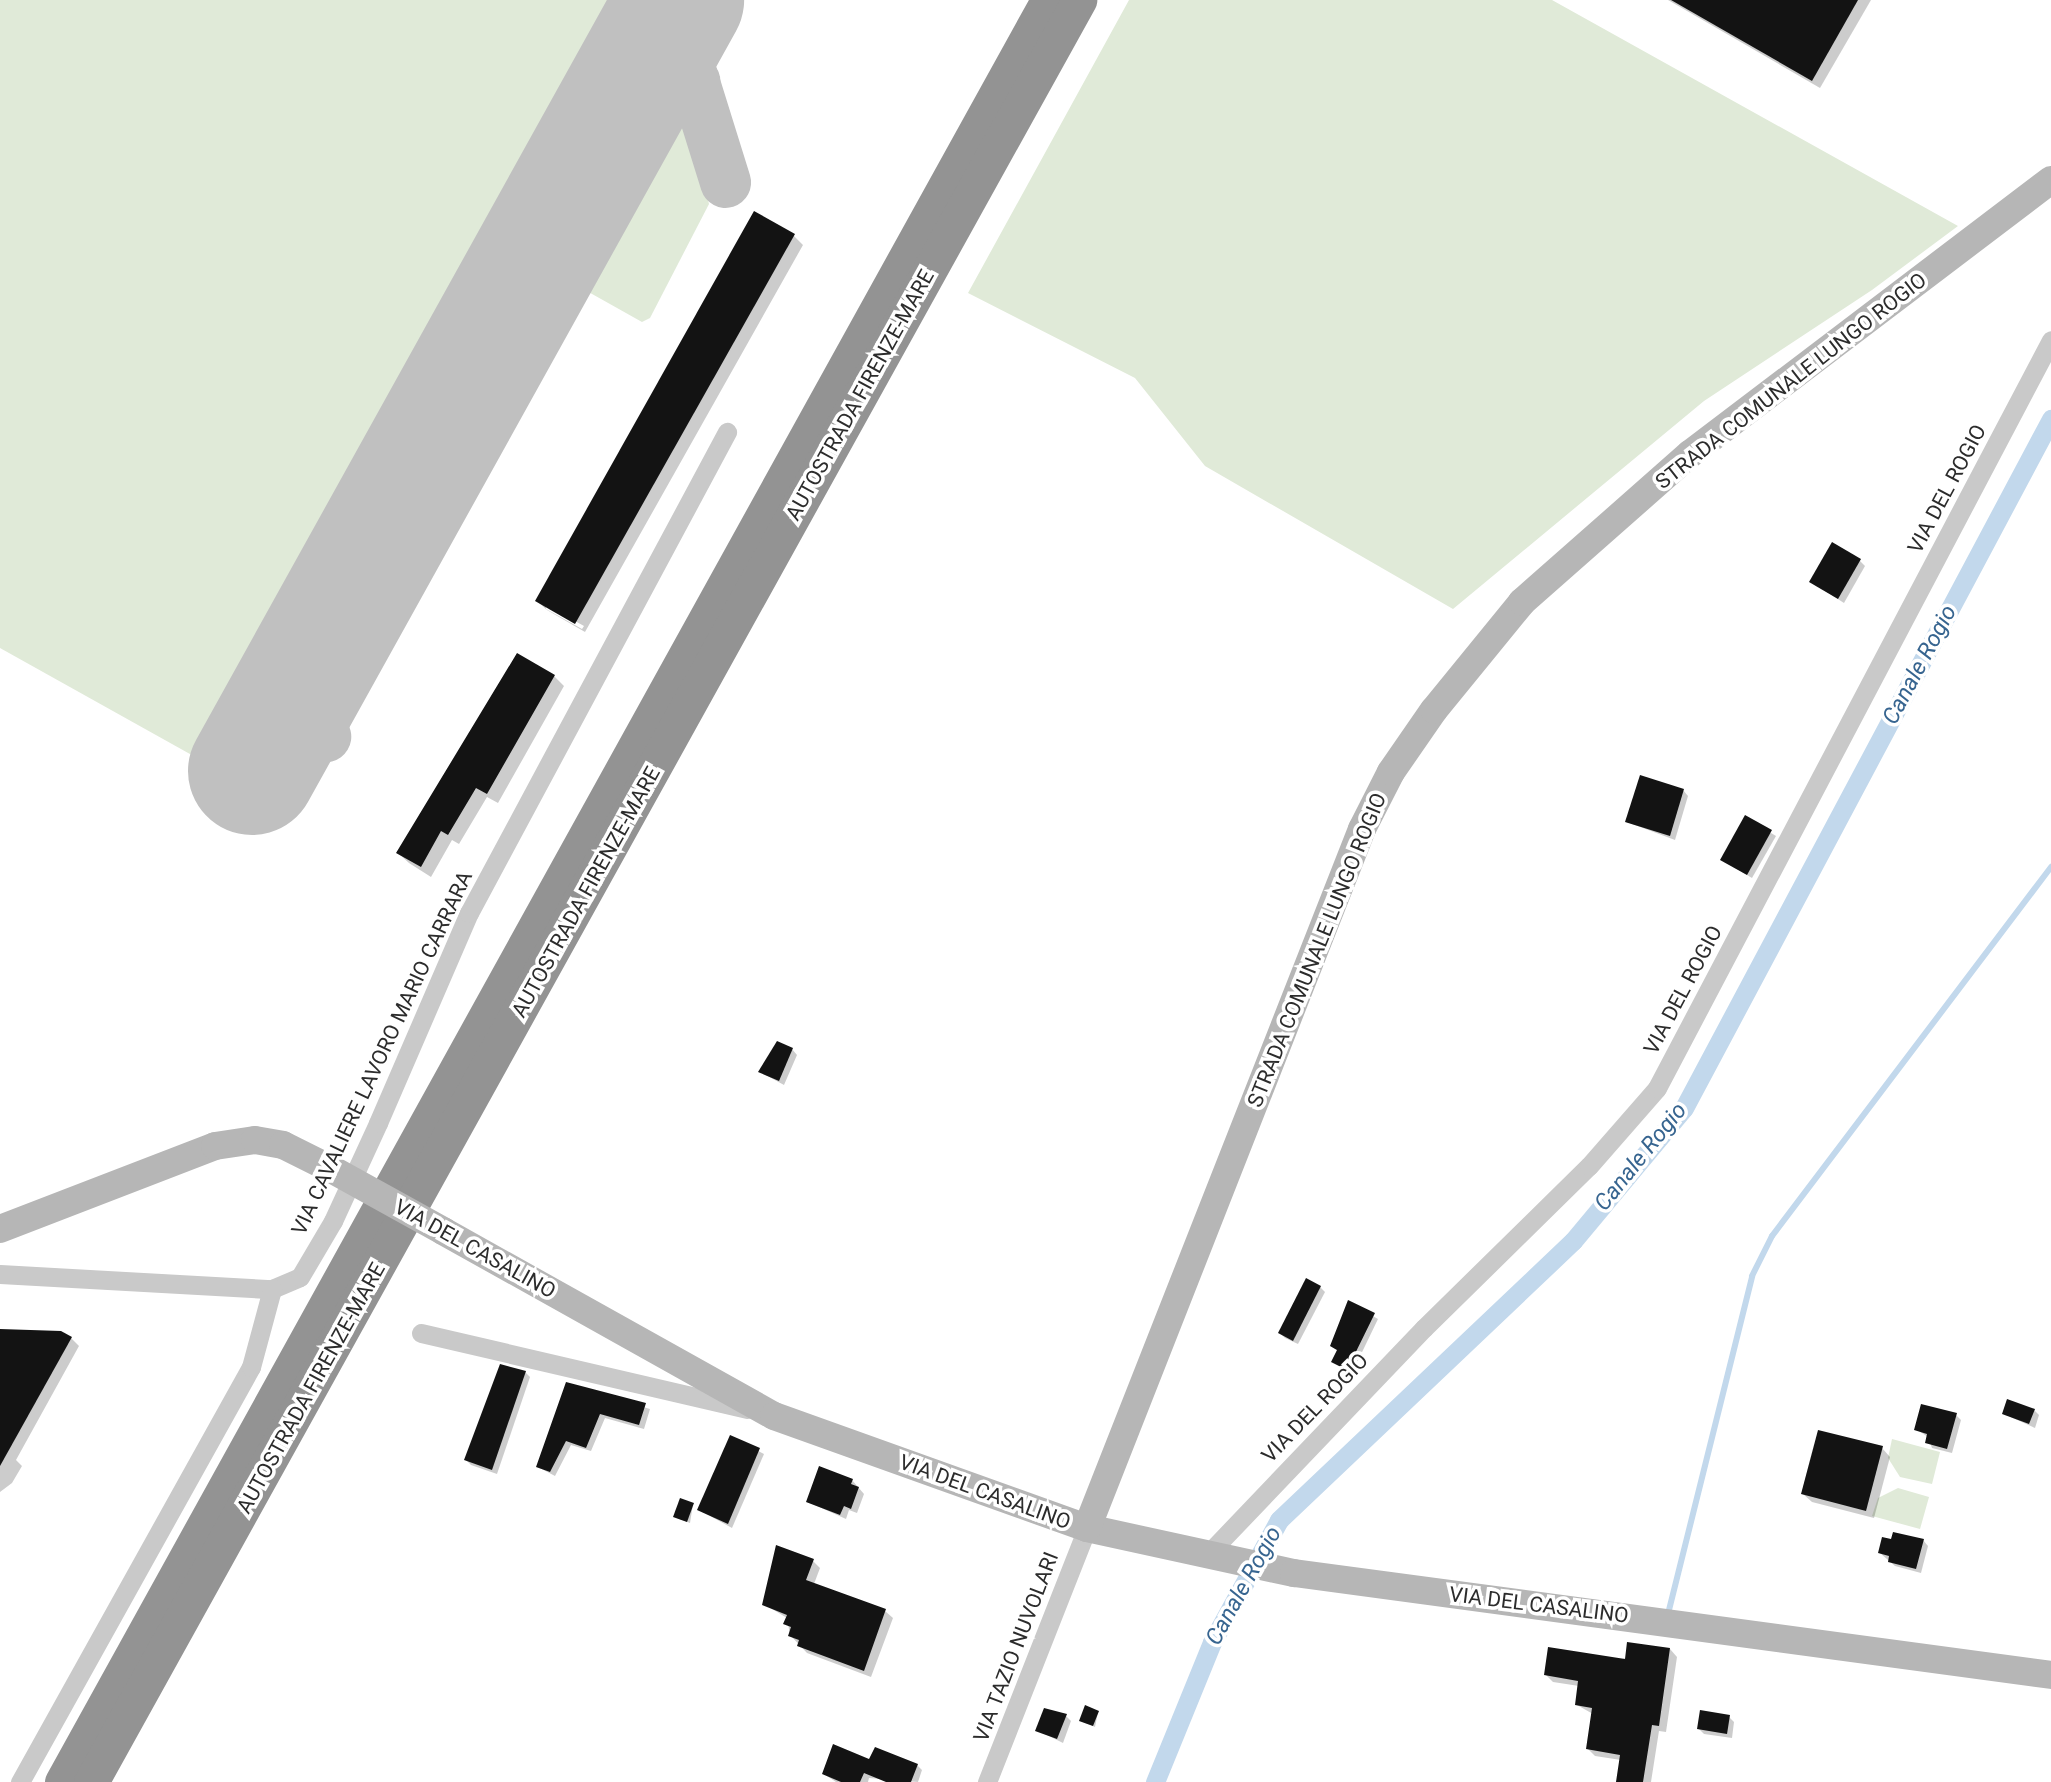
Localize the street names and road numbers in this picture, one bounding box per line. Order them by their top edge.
street label: AUTOSTRADA FIRENZE-MARE [780,265,940,525]
street label: STRADA COMUNALE LUNGO ROGIO [1651,267,1931,495]
street label: VIA DEL ROGIO [1902,420,1992,558]
street label: AUTOSTRADA FIRENZE-MARE [506,762,666,1022]
street label: STRADA COMUNALE LUNGO ROGIO [1242,789,1392,1111]
street label: VIA CAVALIERE LAVORO MARIO CARRARA [286,867,478,1239]
street label: VIA DEL ROGIO [1638,921,1728,1059]
street label: VIA DEL CASALINO [390,1194,560,1304]
street label: AUTOSTRADA FIRENZE-MARE [231,1258,391,1518]
street label: VIA DEL ROGIO [1257,1348,1373,1468]
street label: VIA DEL CASALINO [896,1449,1074,1535]
street label: VIA TAZIO NUVOLARI [968,1548,1064,1746]
street label: VIA DEL CASALINO [1448,1582,1630,1628]

